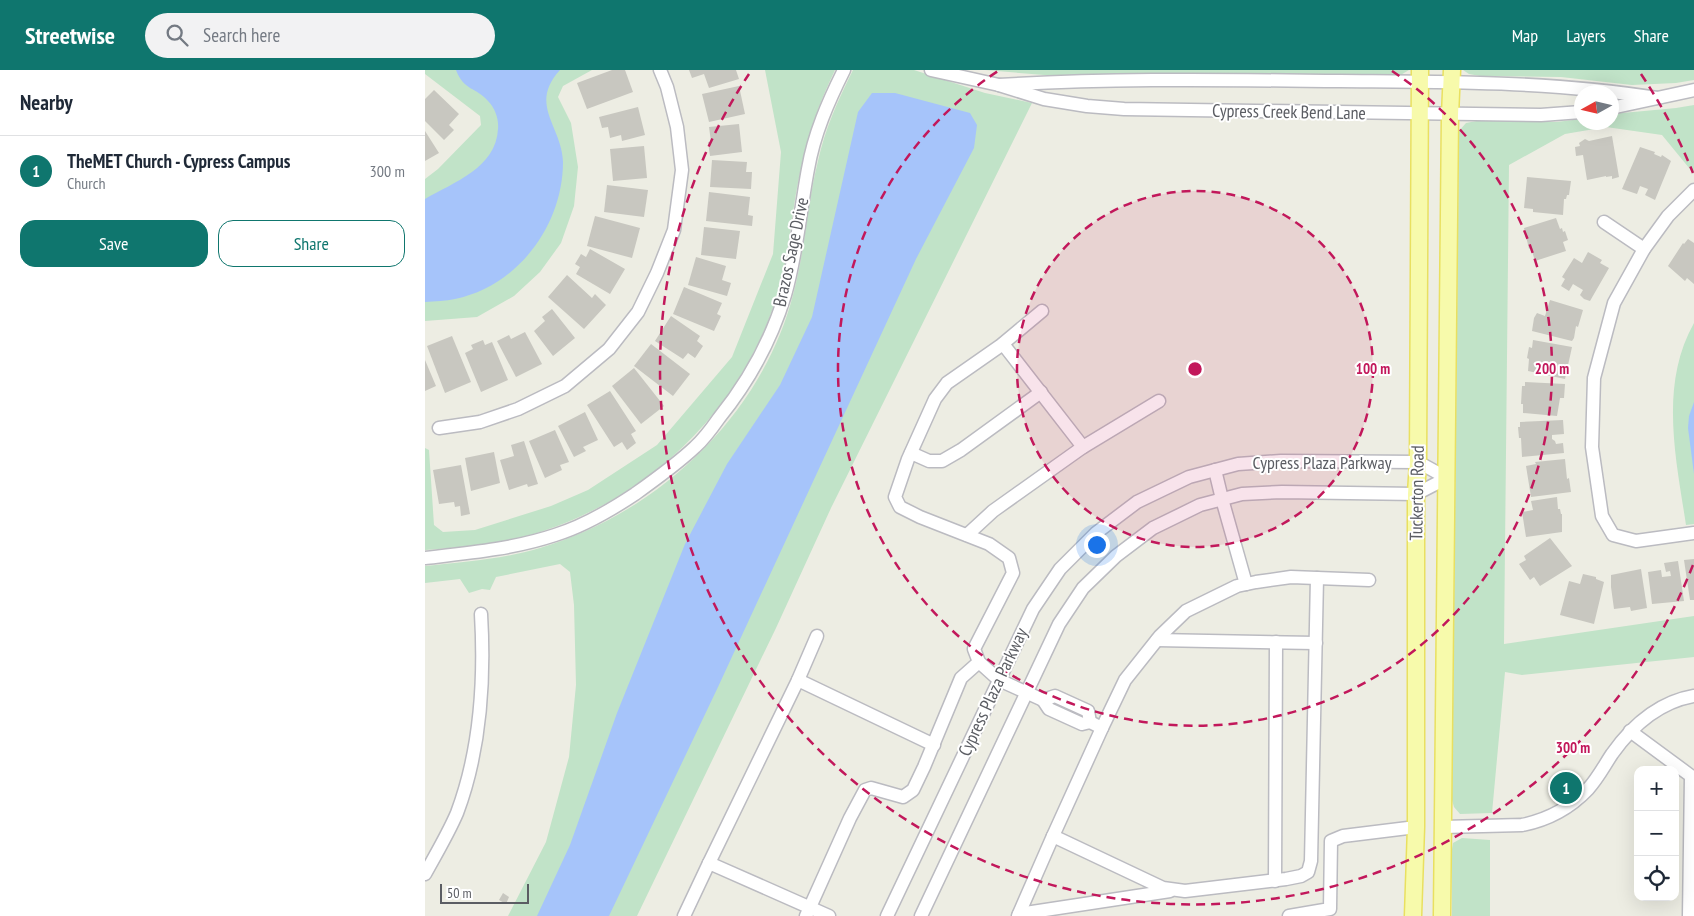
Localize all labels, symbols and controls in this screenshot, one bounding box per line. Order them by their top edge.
search box [145,13,495,58]
text: Streetwise [25,20,115,51]
icon: search [163,21,191,49]
text: Search here [203,23,280,47]
text: Map [1512,24,1538,47]
text: Layers [1566,24,1606,47]
text: Share [1634,24,1669,47]
north arrow [1574,85,1619,130]
text: Nearby [20,89,73,116]
street label: Cypress Creek Bend Lane [1212,99,1366,124]
text: TheMET Church - Cypress Campus [67,149,290,173]
text: 1 [32,161,40,181]
text: 300 m [370,161,405,181]
text: Church [67,173,105,193]
street label: Brazos Sage Drive [768,195,813,309]
button: Save [20,220,208,267]
button: Share [218,220,405,267]
text: 100 m [1356,359,1390,378]
text: 200 m [1535,359,1569,378]
centre of rings [1186,360,1204,378]
street label: Tuckerton Road [1404,445,1429,541]
street label: Cypress Plaza Parkway [1253,451,1392,474]
your location [1084,532,1110,558]
street label: Cypress Plaza Parkway [953,624,1032,760]
text: 300 m [1556,738,1590,757]
map controls [1634,766,1679,901]
button: + [1634,766,1679,811]
pin: 1 [1550,769,1582,807]
button: − [1634,811,1679,856]
button: locate [1634,856,1679,901]
scale bar [440,881,529,904]
text: 50 m [447,884,472,902]

